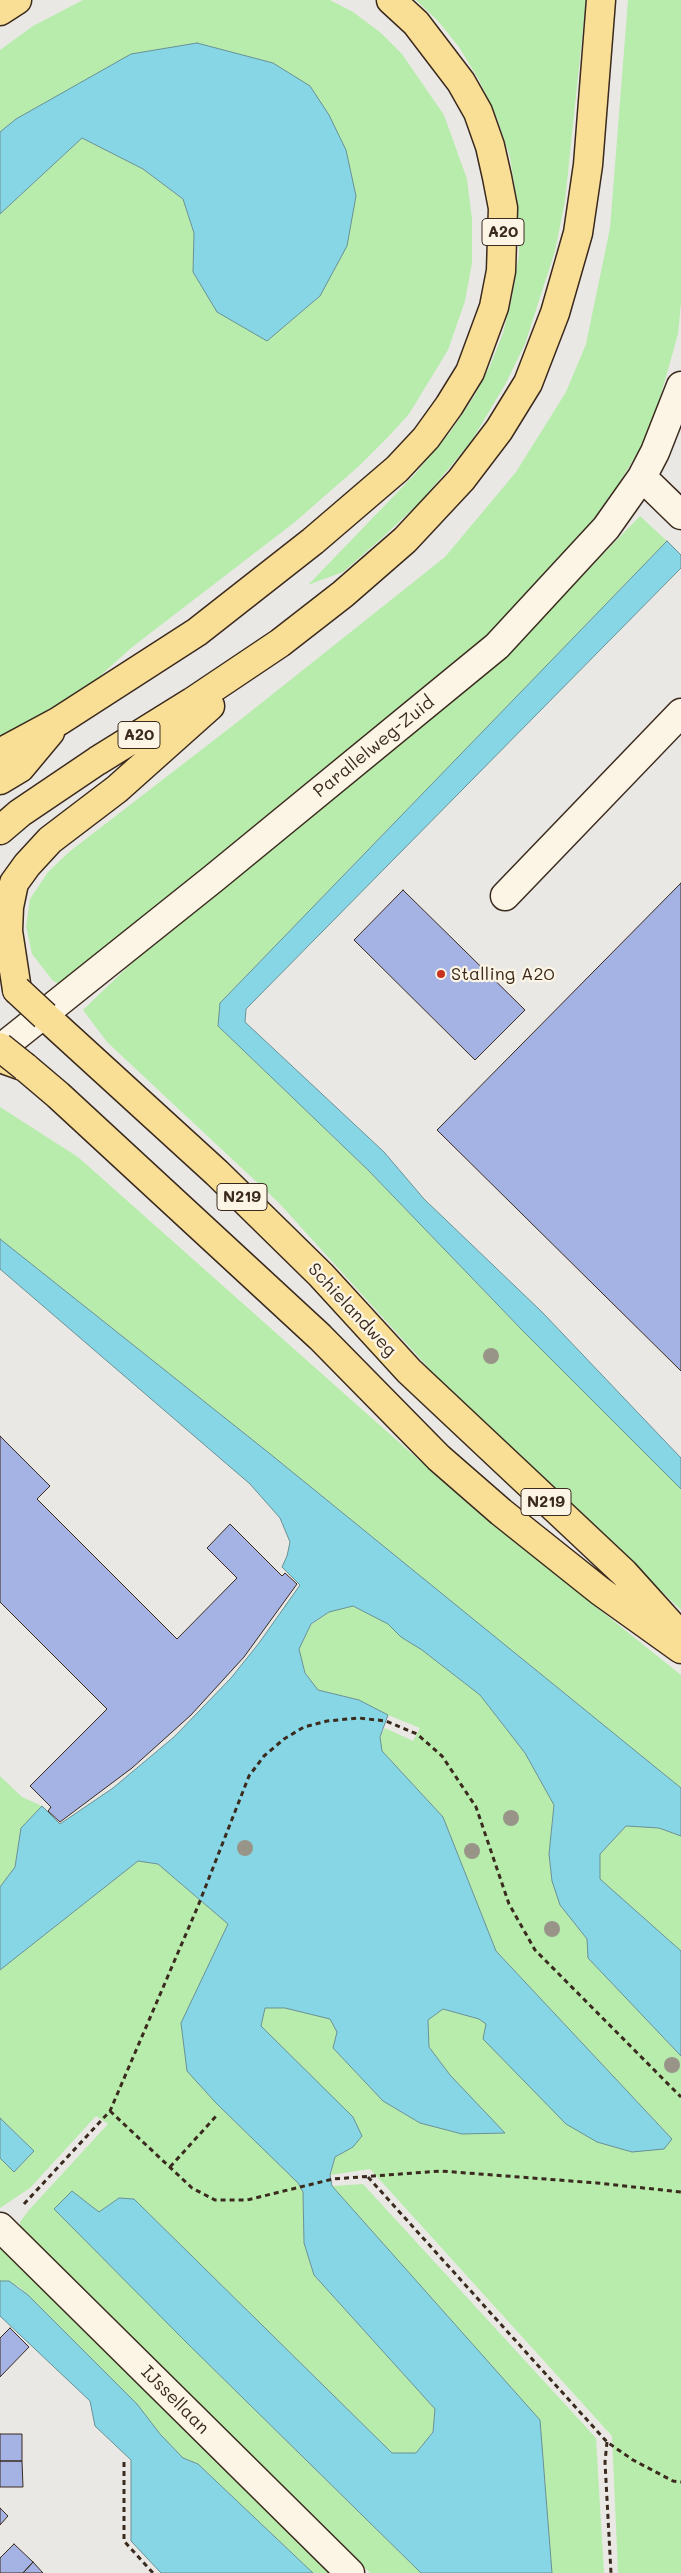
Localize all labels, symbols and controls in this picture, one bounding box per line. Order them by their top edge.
road number: A20 [482,218,524,246]
street label: Parallelweg-Zuid [309,692,439,802]
road number: A20 [118,722,160,748]
place label: Stalling A20 [451,963,555,985]
marker: Stalling A20 [435,968,447,980]
road number: N219 [217,1184,267,1210]
street label: Schielandweg [303,1259,401,1361]
road number: N219 [521,1488,571,1515]
street label: IJssellaan [136,2361,214,2439]

